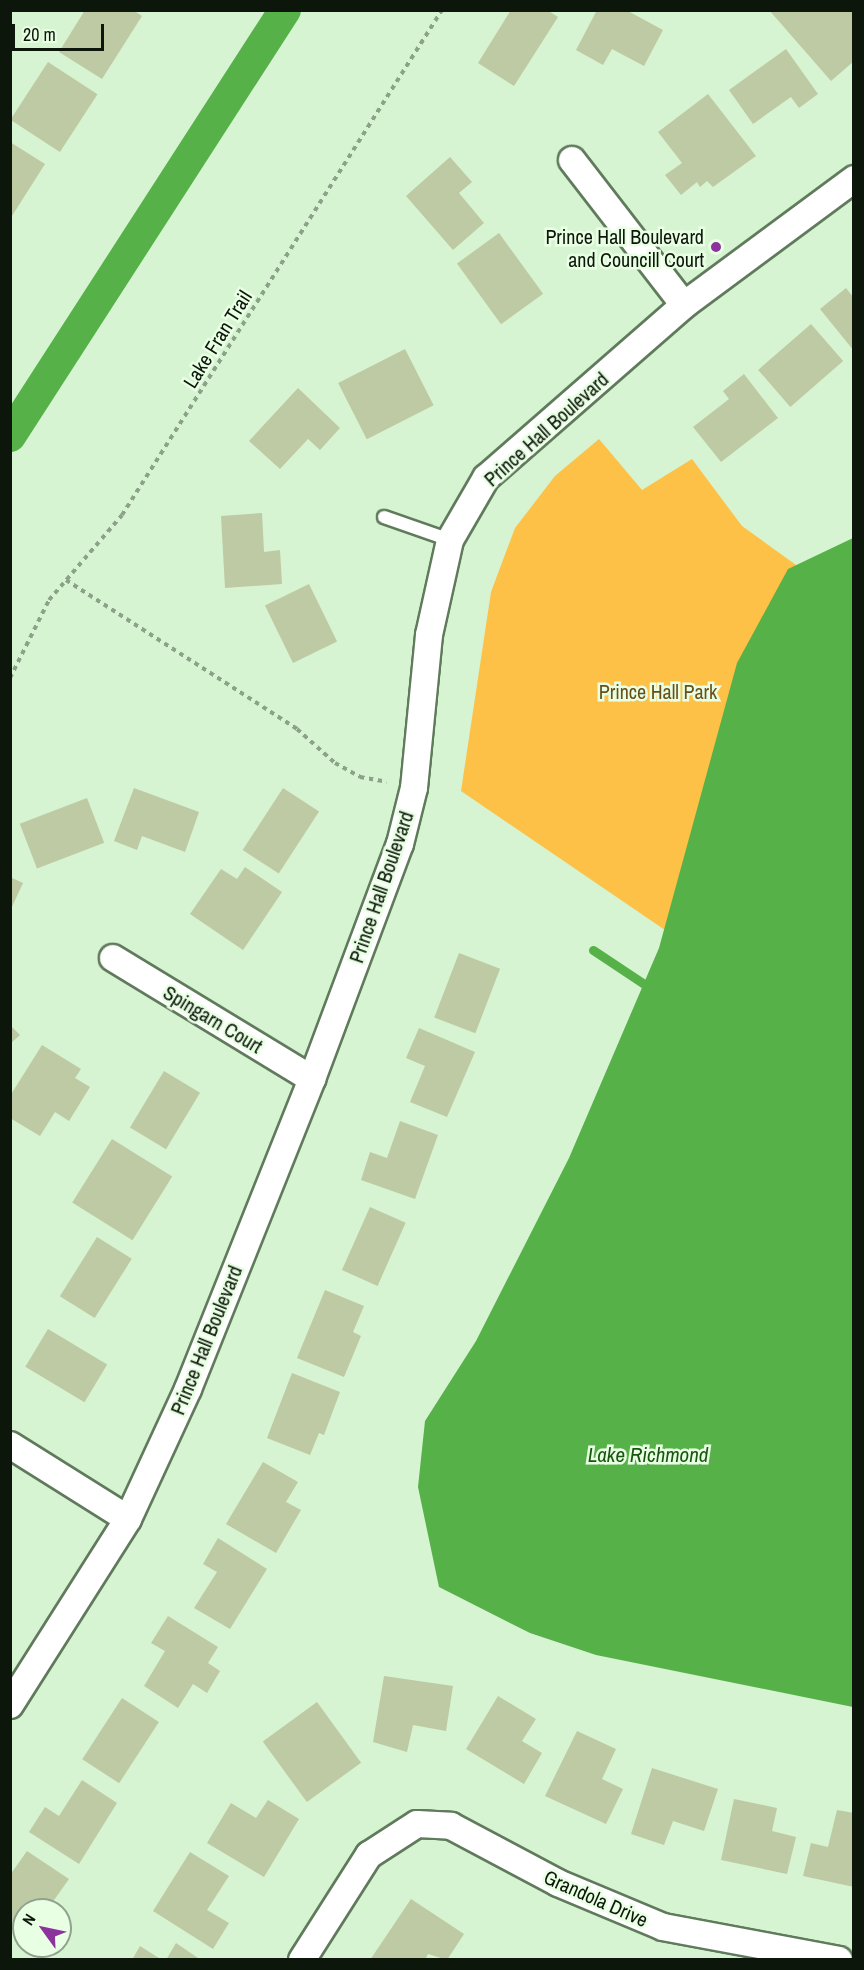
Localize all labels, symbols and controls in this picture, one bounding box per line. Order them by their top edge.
scale bar [15,12,106,50]
text: 20 m [23,22,56,47]
place label: Prince Hall Boulevard and Councill Court [545,224,704,271]
marker: Prince Hall Boulevard and Councill Court [709,240,723,254]
street label: Lake Fran Trail [178,286,256,392]
street label: Prince Hall Boulevard [479,367,613,491]
park label: Prince Hall Park [599,679,717,703]
street label: Prince Hall Boulevard [344,808,418,966]
street label: Spingarn Court [159,980,267,1058]
street label: Prince Hall Boulevard [165,1262,247,1418]
water label: Lake Richmond [588,1442,708,1468]
street label: Grandola Drive [540,1864,652,1932]
north arrow [12,1898,72,1958]
text: N [17,1909,40,1929]

